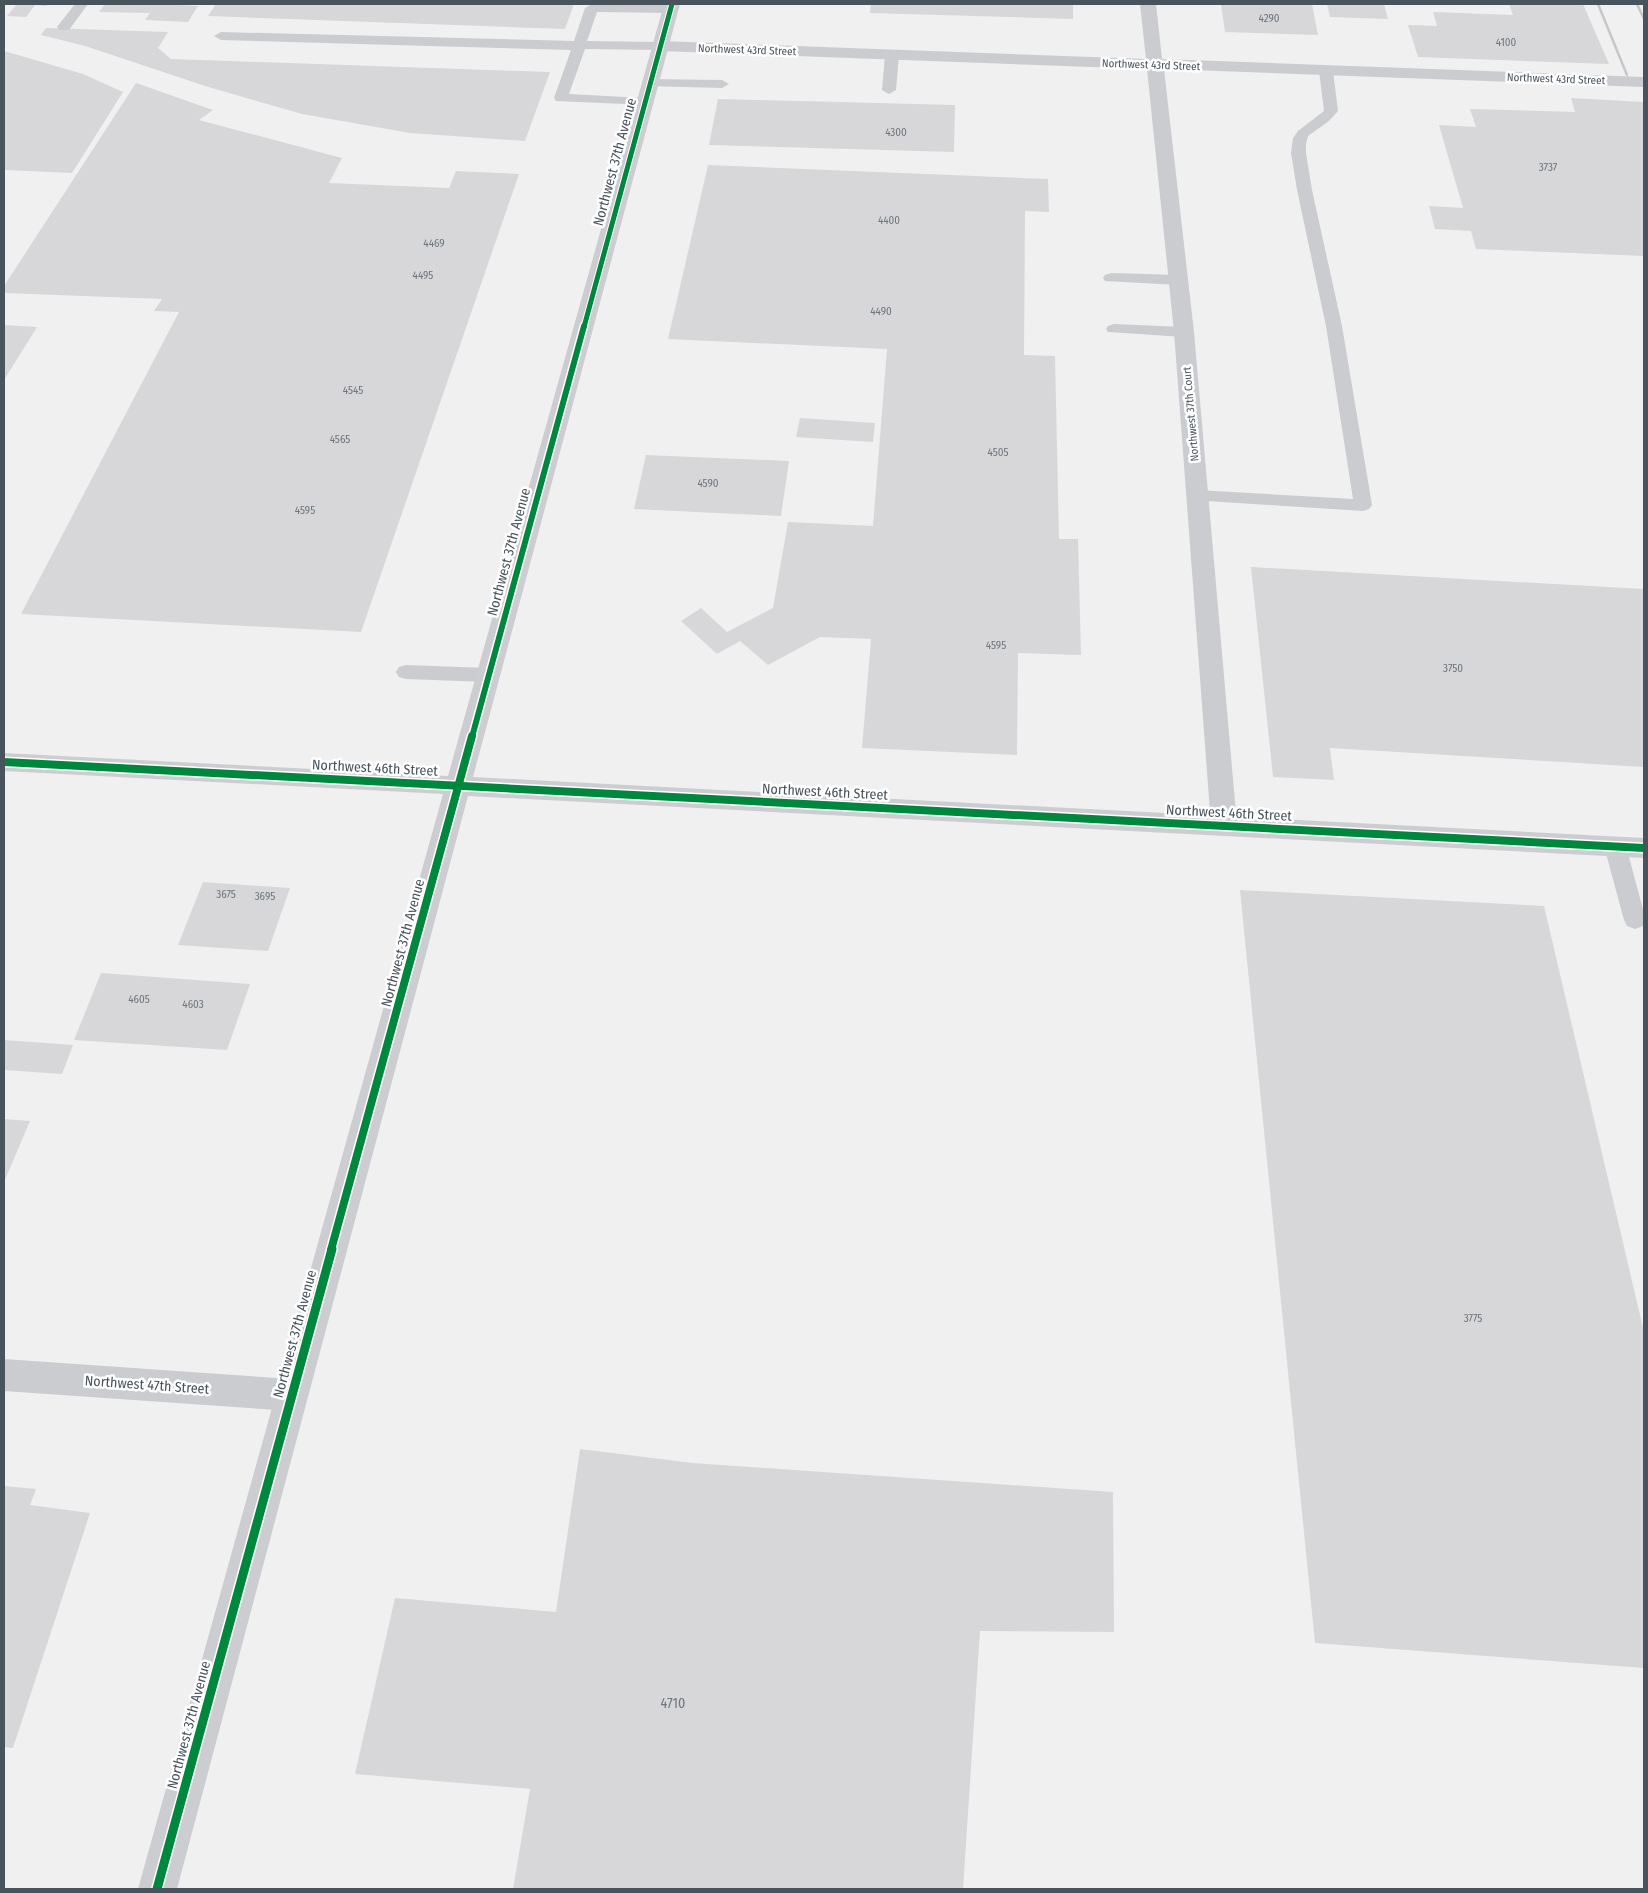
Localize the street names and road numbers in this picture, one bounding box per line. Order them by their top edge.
street label: Northwest 43rd Street [698,42,797,58]
street label: Northwest 43rd Street [1102,57,1201,73]
street label: Northwest 43rd Street [1507,71,1606,87]
street label: Northwest 37th Avenue [590,96,640,228]
street label: Northwest 37th Court [1180,366,1202,462]
street label: Northwest 37th Avenue [484,486,534,618]
street label: Northwest 46th Street [312,756,439,780]
street label: Northwest 46th Street [762,780,889,804]
street label: Northwest 46th Street [1166,801,1293,825]
street label: Northwest 37th Avenue [378,877,428,1009]
street label: Northwest 37th Avenue [270,1268,320,1400]
street label: Northwest 47th Street [84,1372,210,1398]
street label: Northwest 37th Avenue [164,1659,214,1791]

